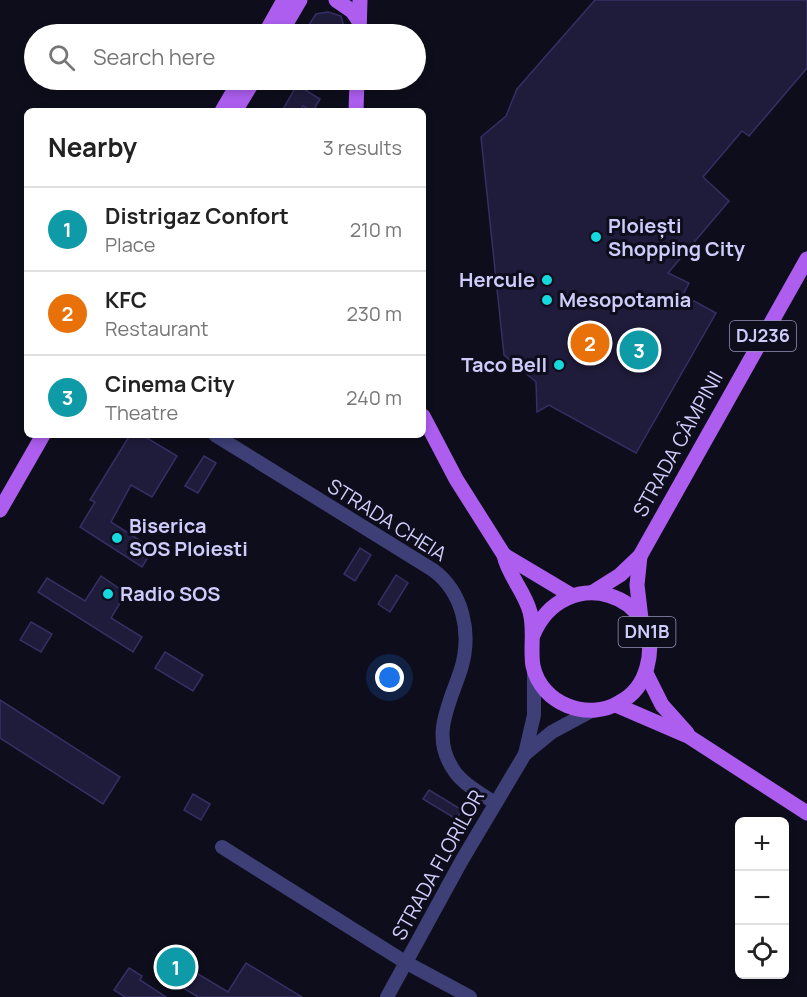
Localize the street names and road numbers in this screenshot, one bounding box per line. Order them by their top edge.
road number: DJ236 [730,321,796,351]
street label: STRADA CÂMPINII [626,366,729,521]
street label: STRADA CHEIA [322,472,452,567]
road number: DN1B [618,617,676,647]
street label: STRADA FLORILOR [385,785,490,945]

